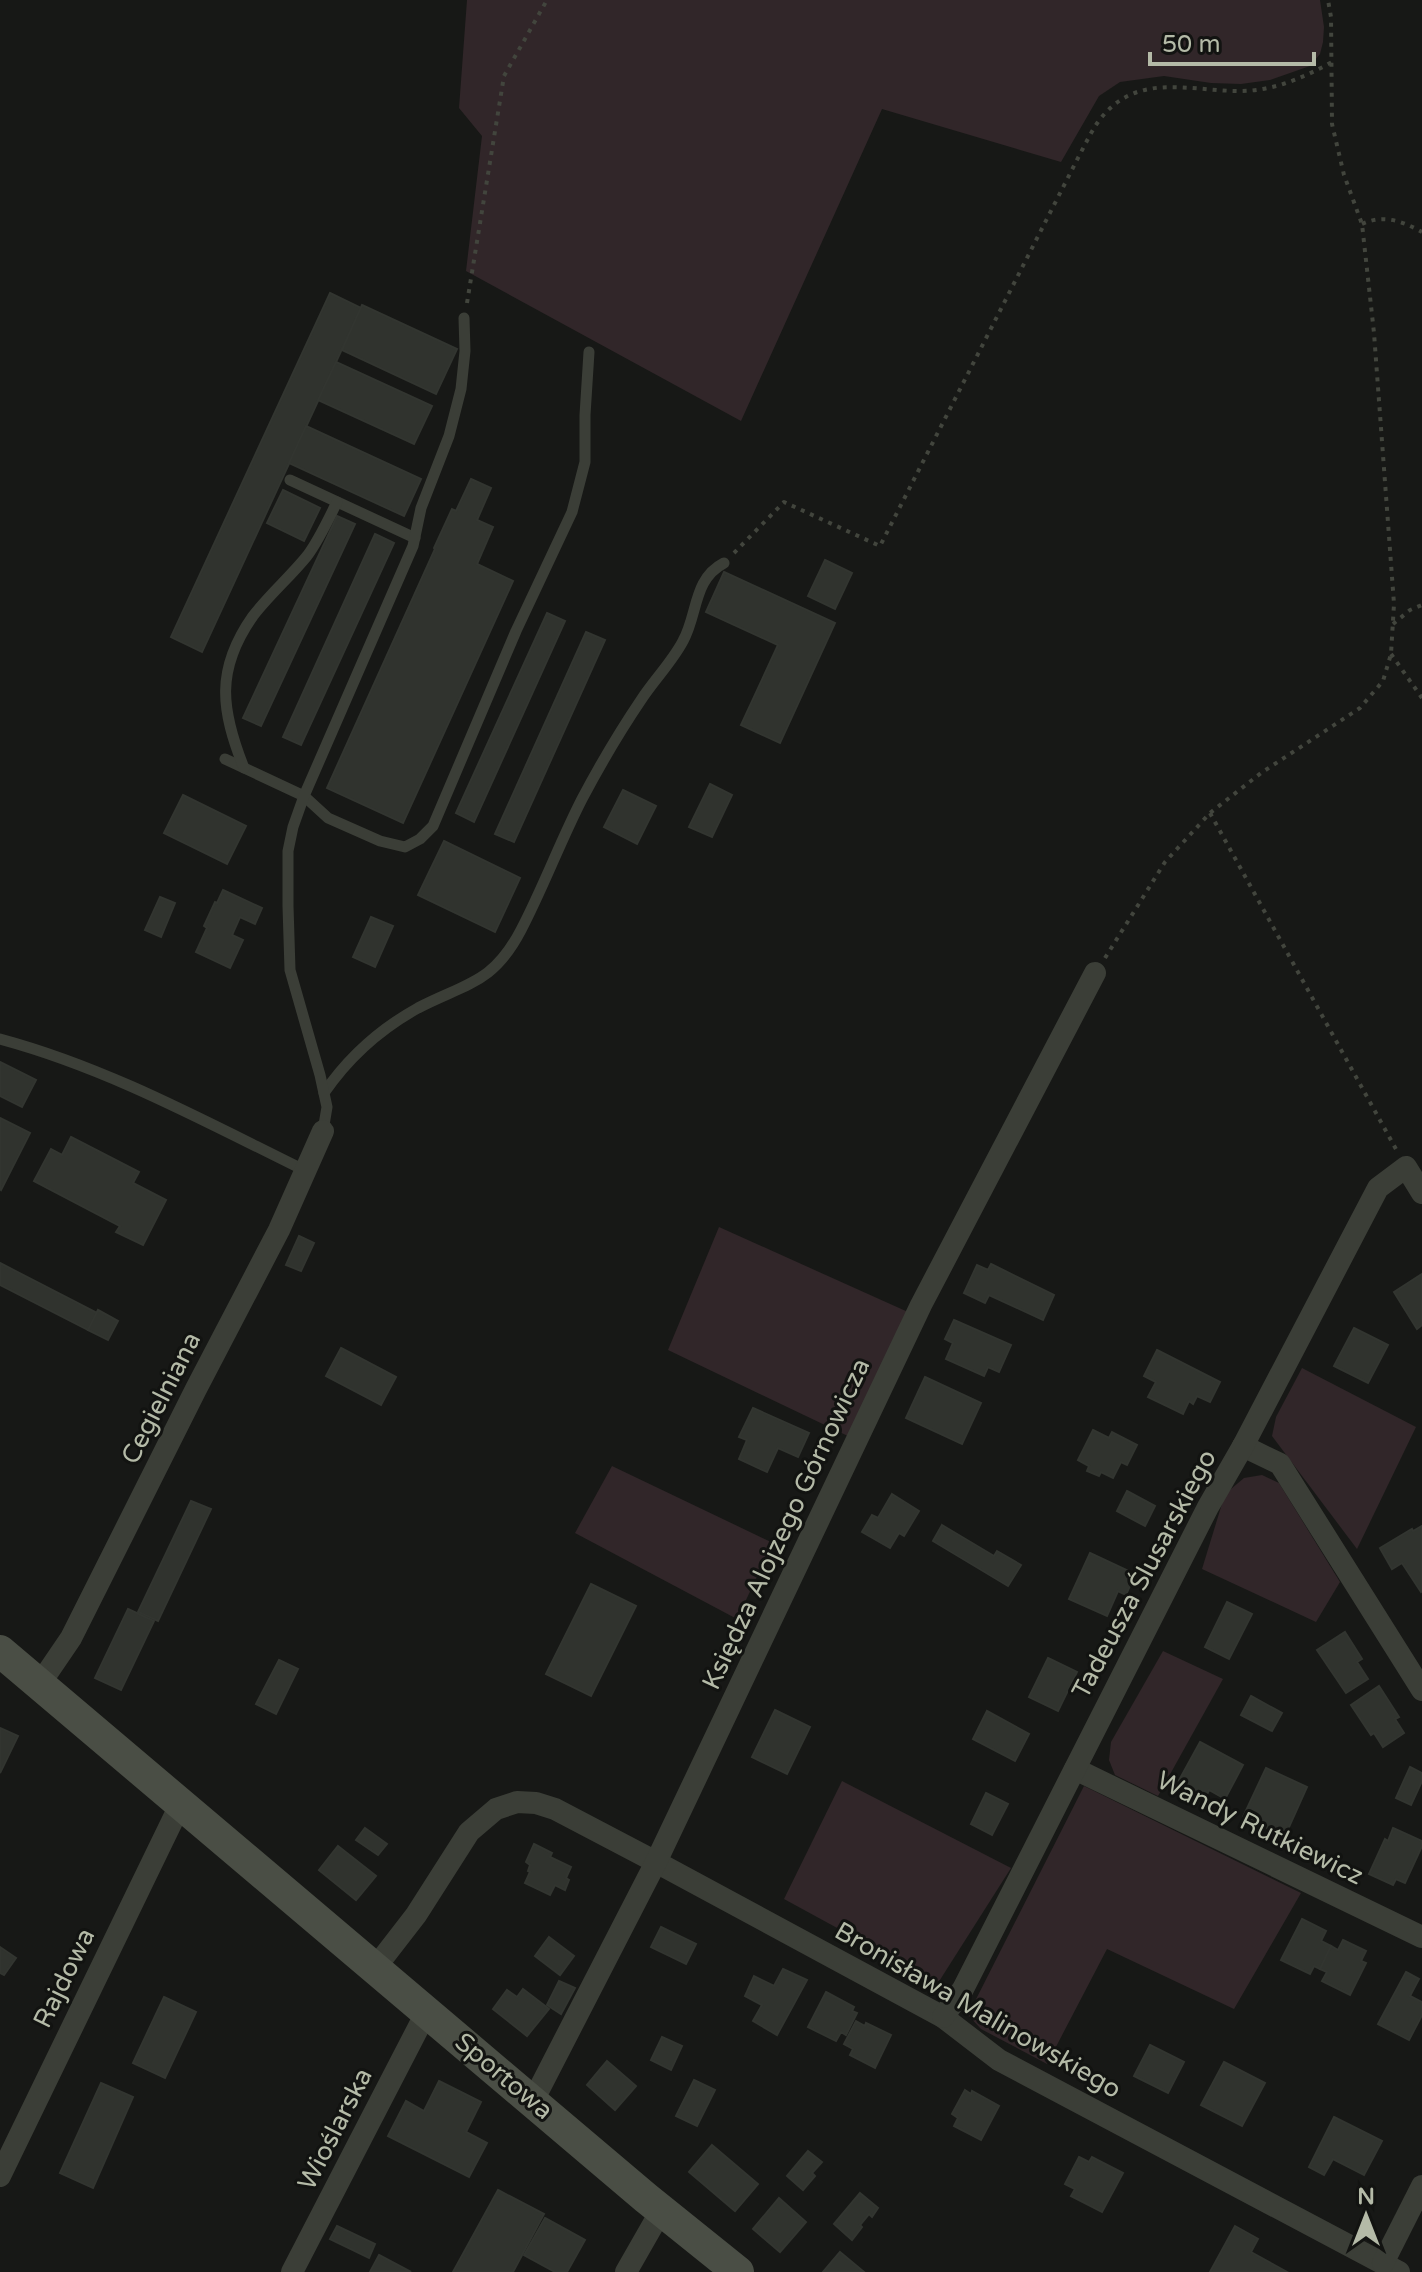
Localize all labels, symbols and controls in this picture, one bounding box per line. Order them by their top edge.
scale bar [1150,16,1314,66]
text: 50 m [1162,30,1220,59]
street label: Cegielniana [115,1327,207,1469]
street label: Księdza Alojzego Górnowicza [695,1353,877,1695]
street label: Tadeusza Ślusarskiego [1064,1444,1223,1704]
street label: Wandy Rutkiewicz [1152,1764,1368,1892]
street label: Bronisława Malinowskiego [829,1915,1127,2105]
street label: Rajdowa [27,1923,101,2033]
street label: Sportowa [449,2026,559,2126]
street label: Wioślarska [291,2063,379,2195]
north arrow [1326,2176,1406,2256]
text: N [1357,2184,1375,2210]

